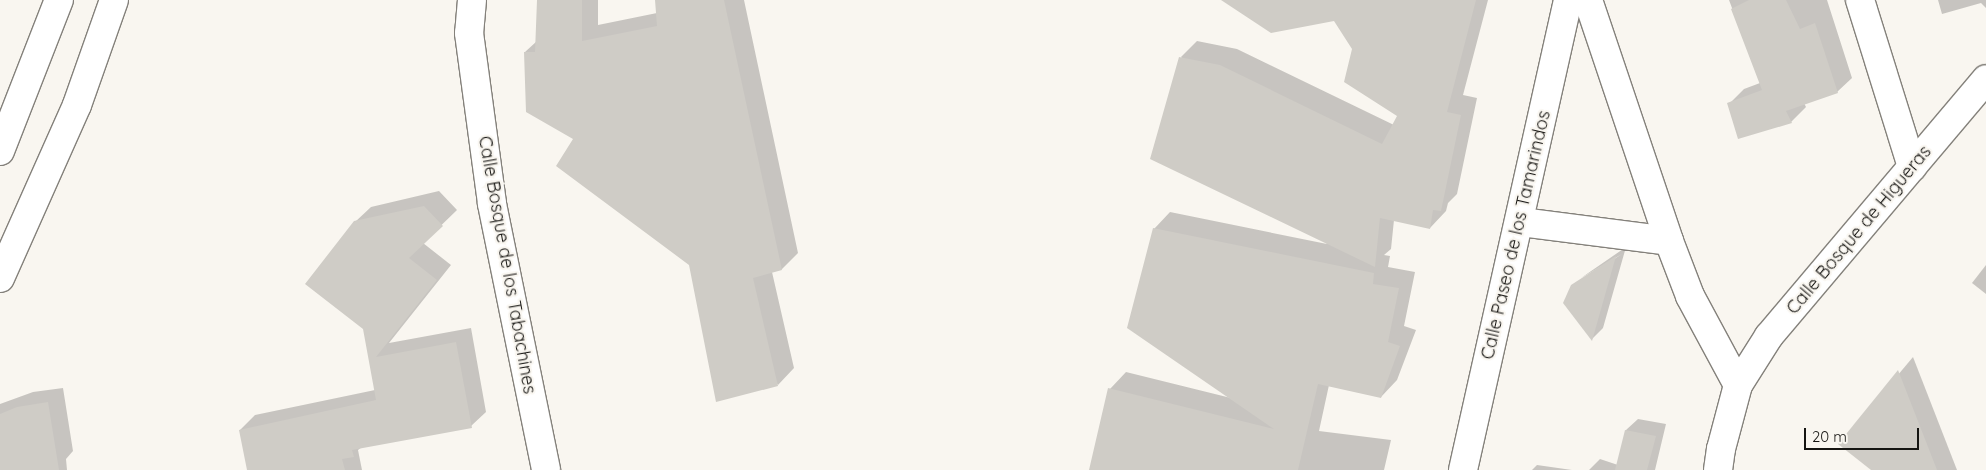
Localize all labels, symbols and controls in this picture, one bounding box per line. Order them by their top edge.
street label: Calle Paseo de los Tamarindos [1477,108,1555,362]
street label: Calle Bosque de los Tabachines [474,134,540,396]
street label: Calle Bosque de Higueras [1782,141,1936,319]
scale bar [1806,418,1921,450]
text: 20 m [1812,427,1847,446]

